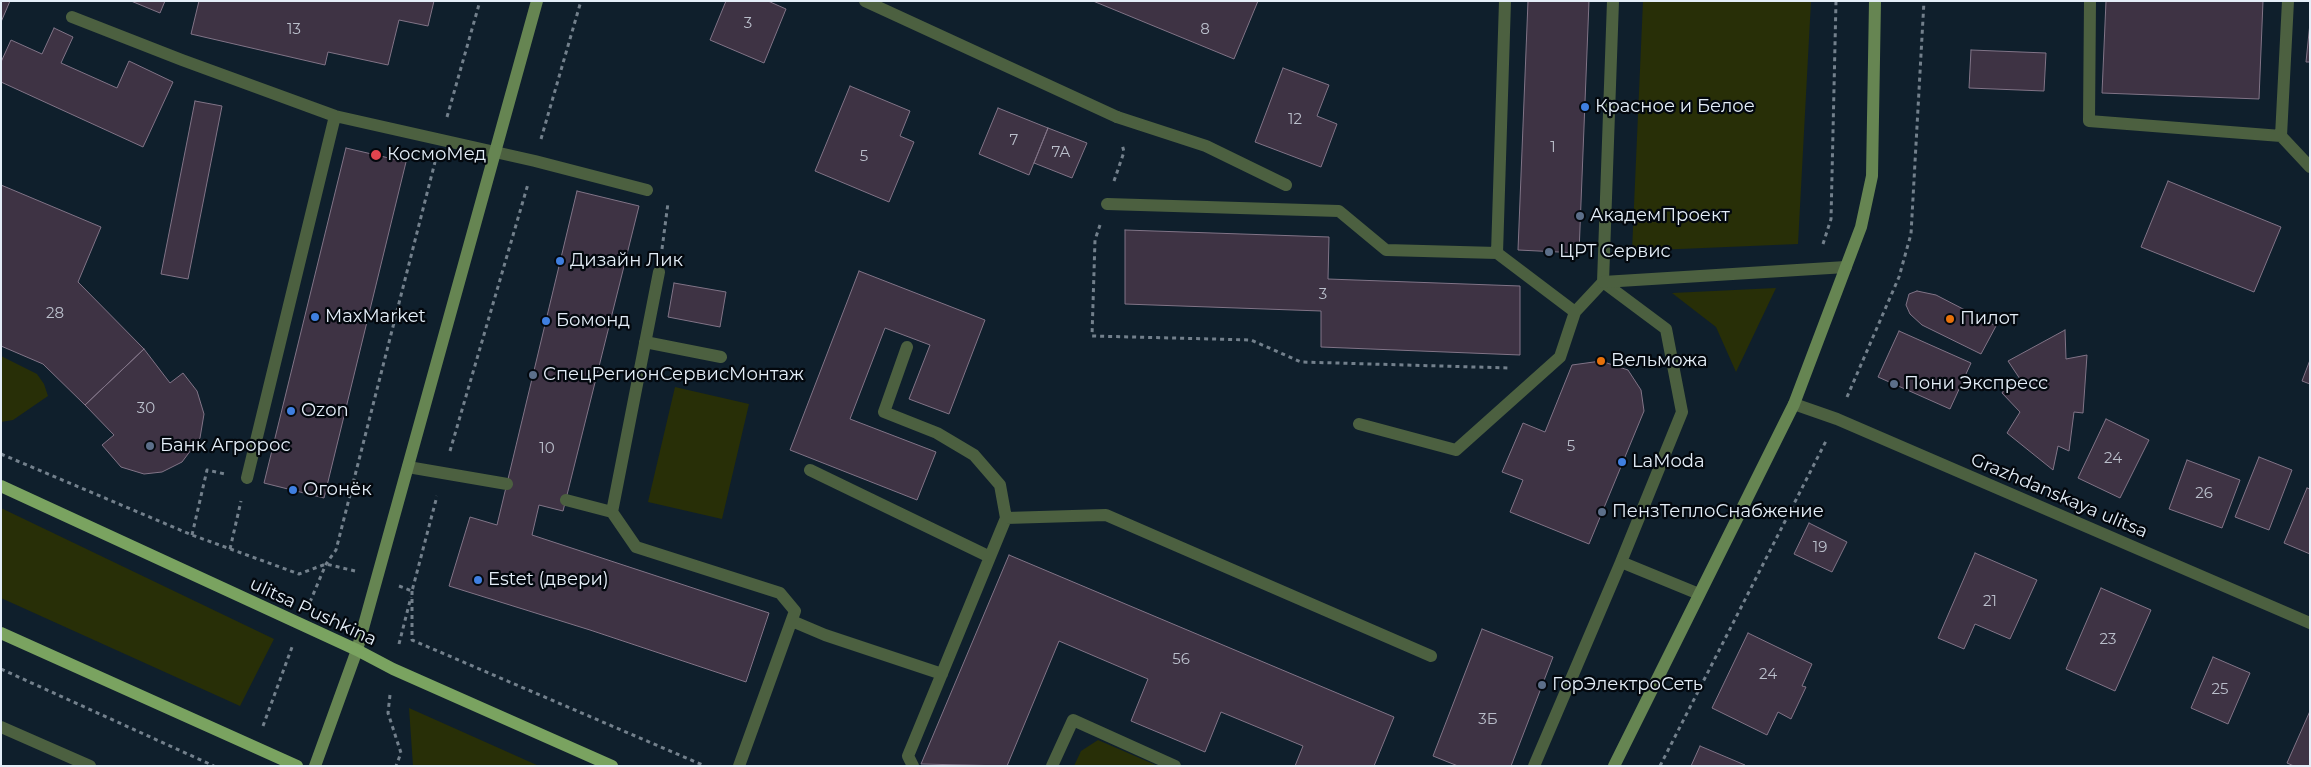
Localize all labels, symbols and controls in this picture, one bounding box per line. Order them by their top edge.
house number: 3 [744,15,752,33]
house number: 13 [287,21,301,39]
house number: 8 [1200,21,1210,39]
place label: Красное и Белое [1595,96,1755,118]
marker: Красное и Белое [1579,101,1591,113]
house number: 12 [1288,111,1302,129]
house number: 7 [1010,132,1018,150]
house number: 1 [1550,139,1556,157]
place label: КосмоМед [387,144,486,166]
house number: 7А [1051,144,1071,162]
marker: КосмоМед [369,148,383,162]
house number: 5 [860,148,868,166]
place label: АкадемПроект [1590,205,1730,227]
marker: АкадемПроект [1574,210,1586,222]
place label: ЦРТ Сервис [1559,241,1671,263]
marker: ЦРТ Сервис [1543,246,1555,258]
place label: Дизайн Лик [570,250,683,272]
marker: Дизайн Лик [554,255,566,267]
house number: 3 [1319,286,1327,304]
house number: 28 [46,305,64,323]
place label: MaxMarket [325,306,426,328]
place label: Пилот [1960,308,2018,330]
place label: Бомонд [556,310,630,332]
marker: MaxMarket [309,311,321,323]
marker: Пилот [1944,313,1956,325]
marker: Бомонд [540,315,552,327]
place label: Вельможа [1611,350,1707,372]
marker: Вельможа [1595,355,1607,367]
place label: СпецРегионСервисМонтаж [543,364,804,386]
marker: СпецРегионСервисМонтаж [527,369,539,381]
place label: Пони Экспресс [1904,373,2048,395]
marker: Пони Экспресс [1888,378,1900,390]
house number: 30 [137,400,155,418]
place label: Ozon [301,400,349,422]
marker: Ozon [285,405,297,417]
place label: Банк Агророс [160,435,291,457]
house number: 5 [1567,438,1575,456]
marker: Банк Агророс [144,440,156,452]
house number: 10 [539,440,555,458]
street label: Grazhdanskaya ulitsa [1967,449,2151,543]
house number: 24 [2104,450,2122,468]
place label: LaModa [1632,451,1705,473]
marker: LaModa [1616,456,1628,468]
place label: Огонёк [303,479,372,501]
marker: Огонёк [287,484,299,496]
house number: 26 [2195,485,2213,503]
place label: ПензТеплоСнабжение [1612,501,1824,523]
marker: ПензТеплоСнабжение [1596,506,1608,518]
house number: 19 [1813,539,1827,557]
place label: Estet (двери) [488,569,609,591]
street label: ulitsa Pushkina [246,573,380,651]
marker: Estet (двери) [472,574,484,586]
house number: 21 [1983,593,1997,611]
house number: 23 [2100,631,2116,649]
house number: 56 [1172,651,1190,669]
house number: 24 [1759,666,1777,684]
place label: ГорЭлектроСеть [1552,674,1703,696]
marker: ГорЭлектроСеть [1536,679,1548,691]
house number: 25 [2211,681,2229,699]
house number: 3Б [1478,711,1498,729]

